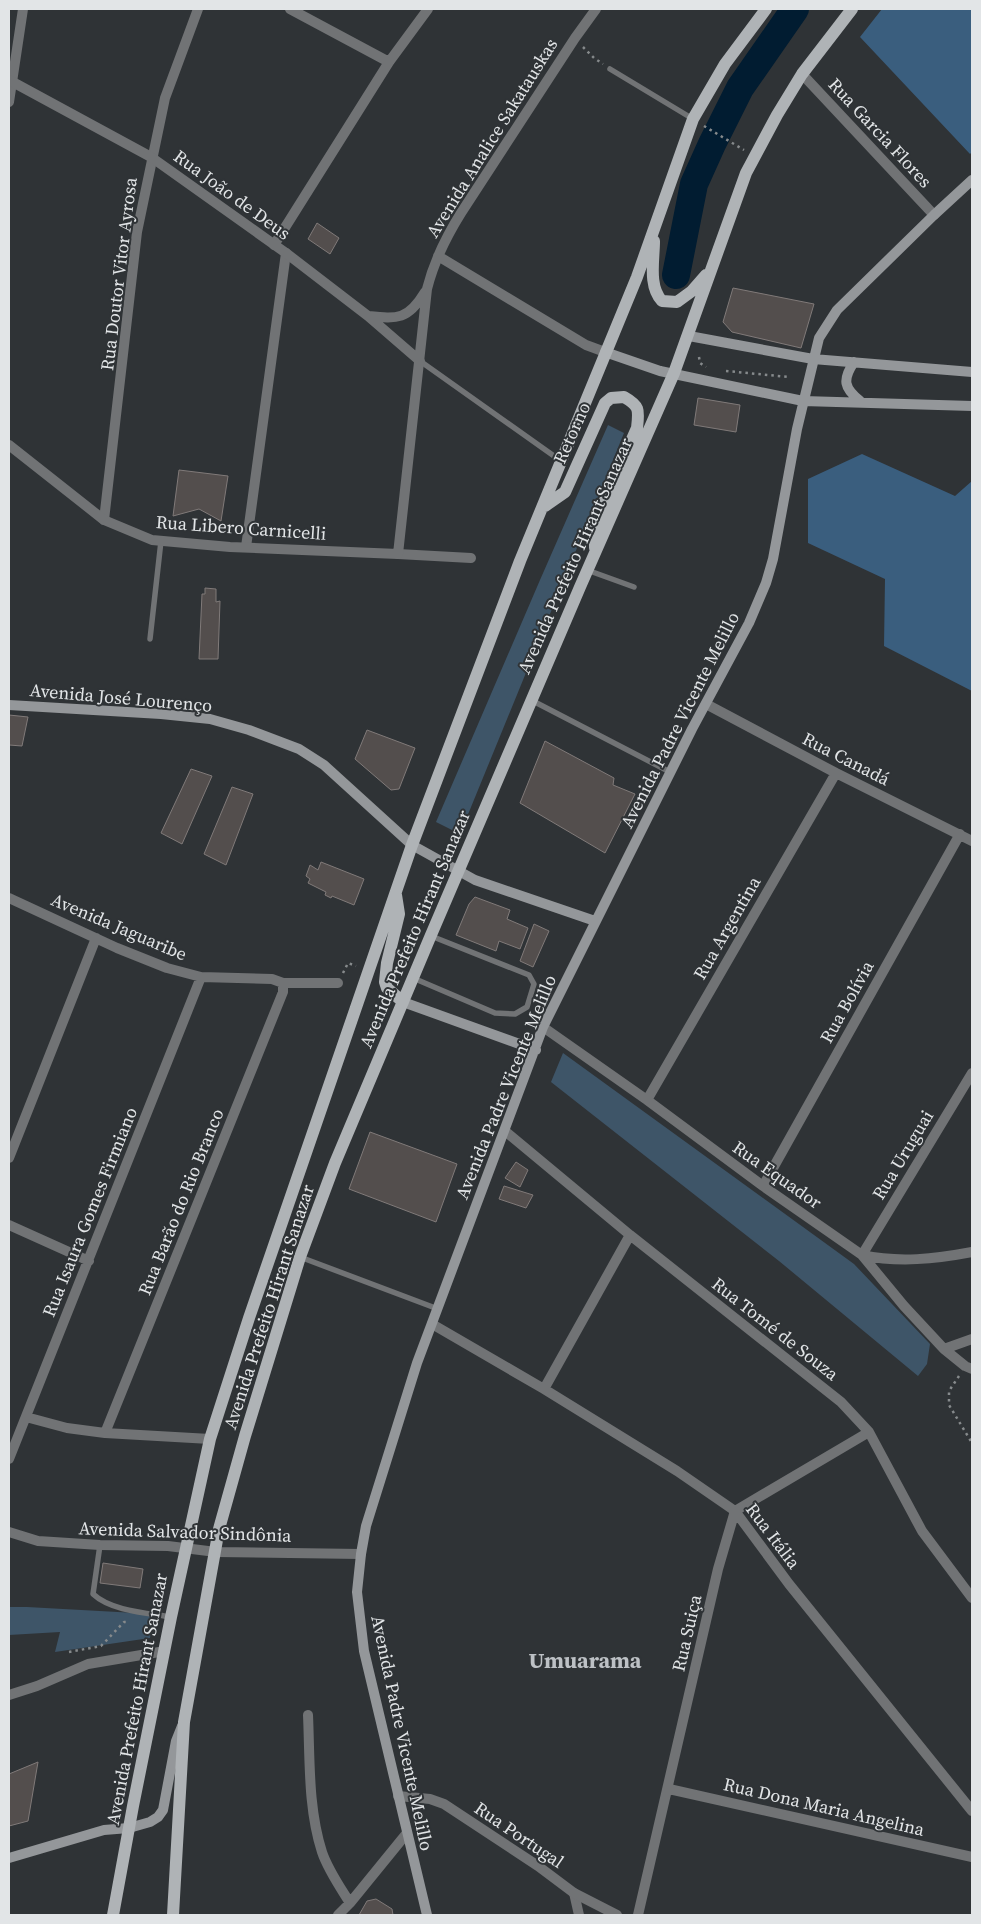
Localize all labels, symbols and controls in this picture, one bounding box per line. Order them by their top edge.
street label: Avenida Analice Sakatauskas [420,33,563,242]
street label: Rua Garcia Flores [823,72,938,193]
street label: Rua João de Deus [169,144,296,246]
street label: Rua Doutor Vitor Ayrosa [94,175,143,372]
street label: Retorno [547,398,596,468]
street label: Avenida Prefeito Hirant Sanazar [511,433,638,678]
street label: Rua Libero Carnicelli [155,509,327,546]
street label: Avenida Padre Vicente Melillo [614,607,745,832]
street label: Avenida José Lourenço [29,677,213,718]
street label: Rua Canadá [798,726,895,792]
street label: Avenida Prefeito Hirant Sanazar [353,806,476,1052]
street label: Rua Argentina [687,871,767,984]
street label: Avenida Jaguaribe [48,887,191,966]
street label: Rua Bolívia [814,955,880,1047]
street label: Avenida Padre Vicente Melillo [449,971,562,1203]
street label: Rua Isaura Gomes Firmiano [36,1103,143,1320]
street label: Rua Barão do Rio Branco [132,1105,229,1299]
street label: Rua Uruguai [866,1105,939,1204]
street label: Rua Equador [728,1135,827,1215]
street label: Avenida Prefeito Hirant Sanazar [217,1181,320,1432]
street label: Rua Tomé de Souza [707,1271,845,1387]
street label: Rua Itália [740,1498,807,1575]
street label: Avenida Salvador Sindônia [78,1515,293,1548]
street label: Avenida Prefeito Hirant Sanazar [100,1570,173,1827]
street label: Rua Suiça [666,1591,708,1674]
street label: Avenida Padre Vicente Melillo [365,1613,440,1853]
district label: Umuarama [528,1645,642,1675]
street label: Rua Dona Maria Angelina [721,1771,928,1842]
street label: Rua Portugal [470,1795,569,1874]

